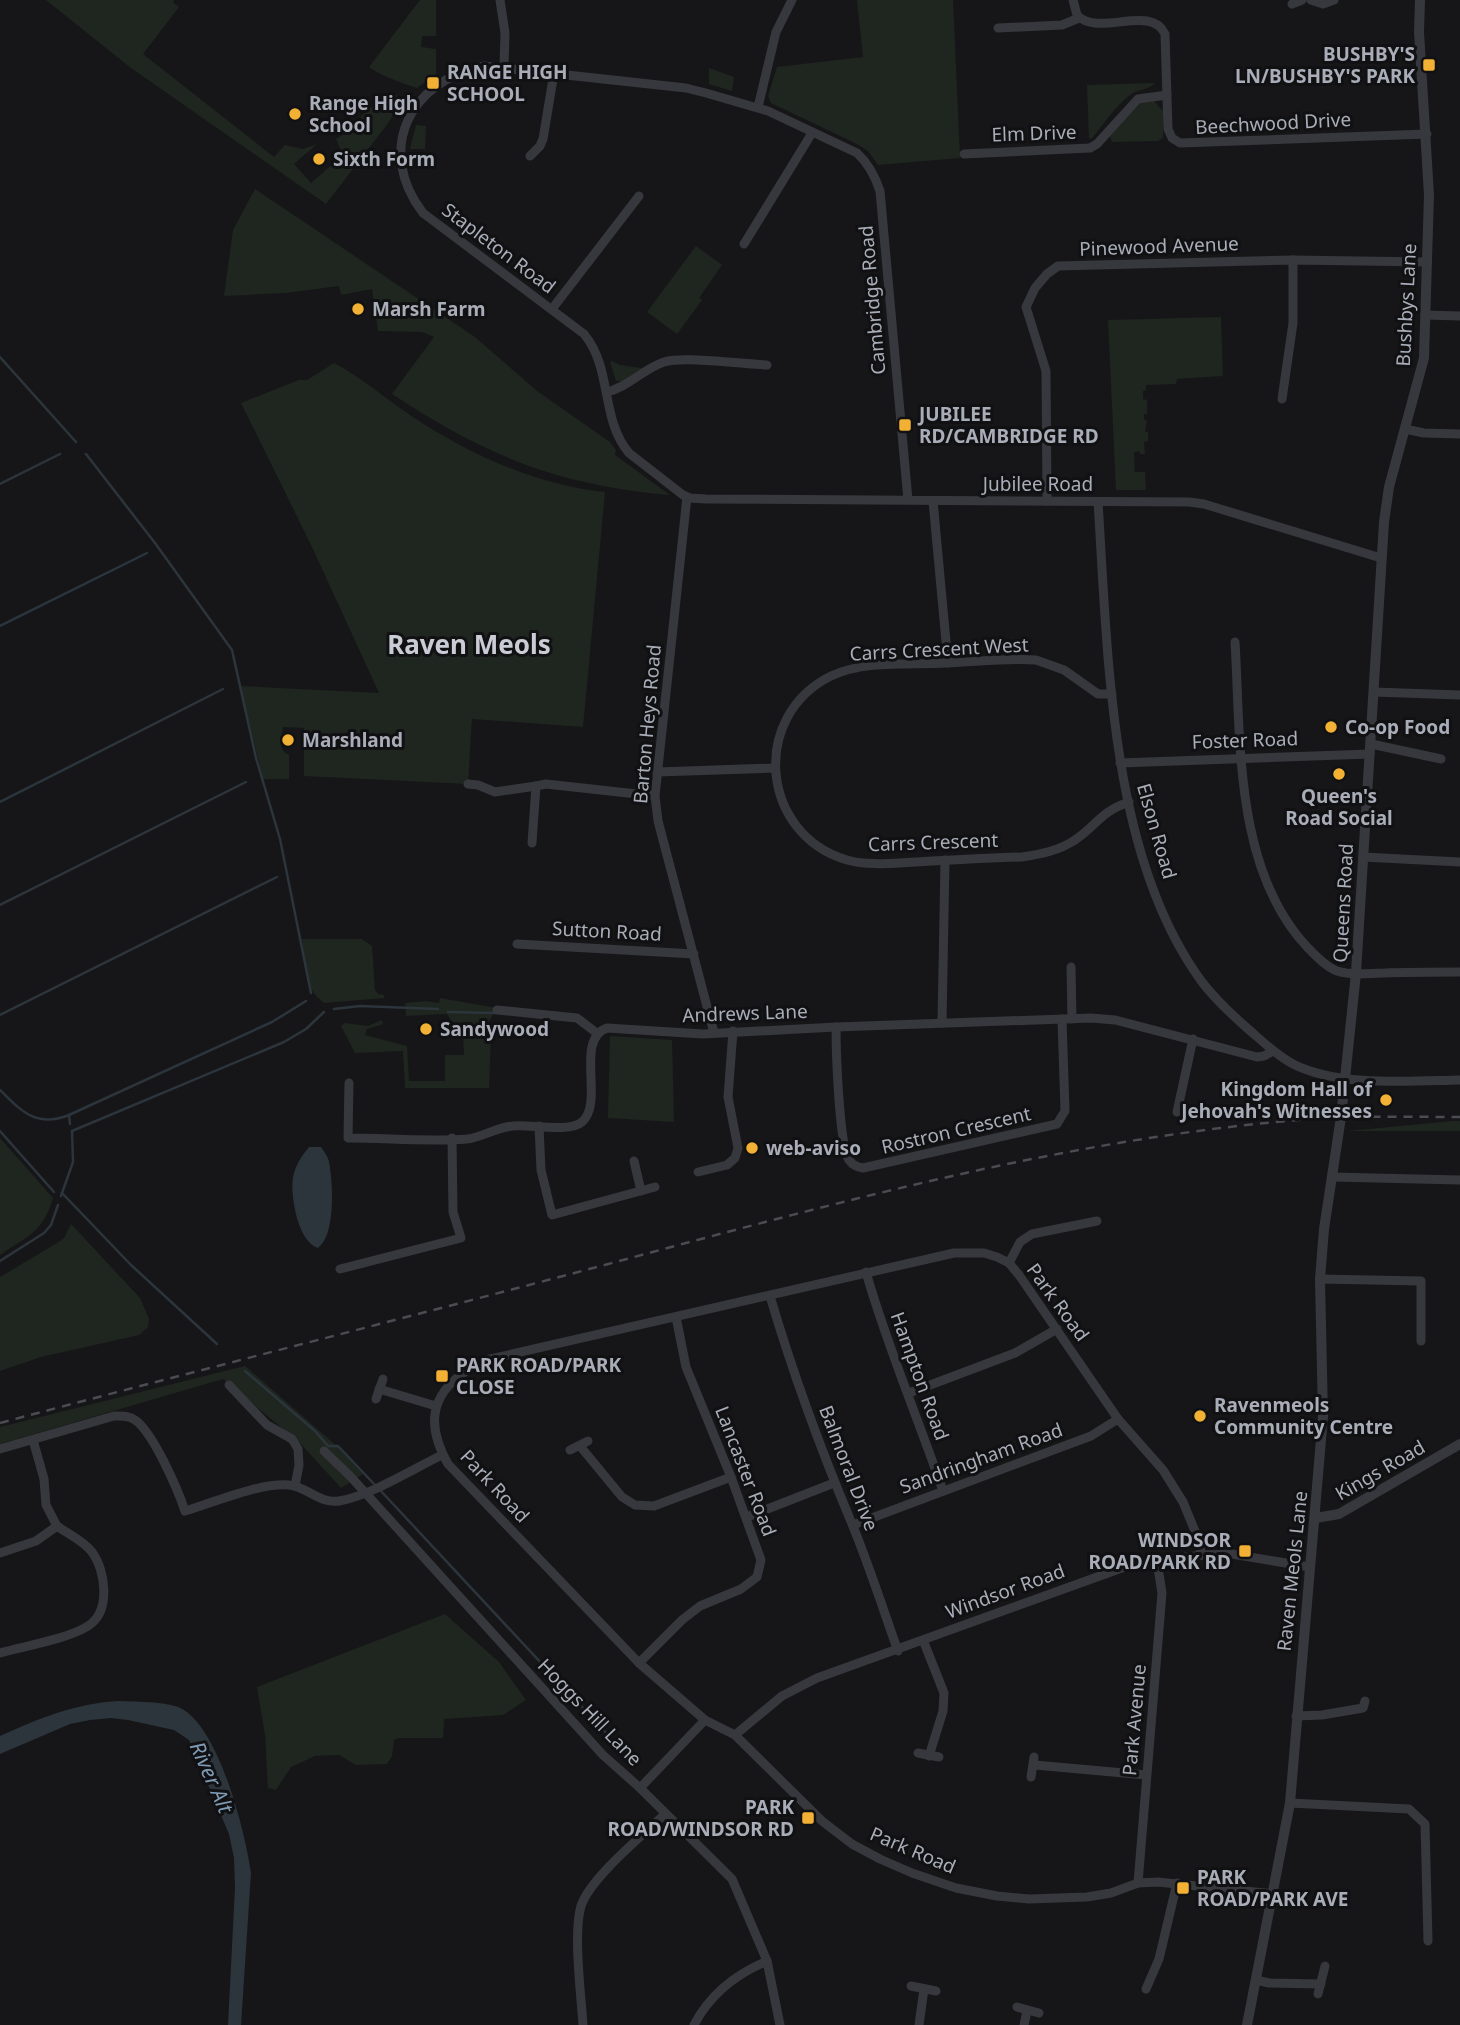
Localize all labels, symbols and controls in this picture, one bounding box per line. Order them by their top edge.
place label: BUSHBY'S LN/BUSHBY'S PARK [1235,41,1415,89]
marker: BUSHBY'S LN/BUSHBY'S PARK [1421,57,1437,73]
place label: RANGE HIGH SCHOOL [447,59,568,107]
marker: RANGE HIGH SCHOOL [425,75,441,91]
place label: Range High School [309,90,418,138]
marker: Range High School [287,106,303,122]
street label: Beechwood Drive [1194,106,1352,140]
street label: Elm Drive [991,119,1077,147]
place label: Sixth Form [333,146,435,172]
marker: Sixth Form [311,151,327,167]
street label: Stapleton Road [437,197,561,299]
street label: Cambridge Road [853,224,891,376]
street label: Pinewood Avenue [1079,230,1239,262]
street label: Bushbys Lane [1390,243,1422,367]
place label: Marsh Farm [372,296,485,322]
marker: Marsh Farm [350,301,366,317]
place label: JUBILEE RD/CAMBRIDGE RD [917,401,1099,449]
marker: JUBILEE RD/CAMBRIDGE RD [897,417,913,433]
street label: Jubilee Road [981,471,1093,497]
district label: Raven Meols [387,626,551,662]
street label: Carrs Crescent West [849,631,1029,667]
street label: Barton Heys Road [627,643,667,805]
place label: Co-op Food [1345,714,1450,740]
marker: Co-op Food [1323,719,1339,735]
street label: Foster Road [1191,725,1299,755]
place label: Marshland [302,727,403,753]
marker: Marshland [280,732,296,748]
marker: Queen's Road Social [1331,766,1347,782]
street label: Elson Road [1131,780,1183,882]
place label: Queen's Road Social [1285,783,1393,831]
street label: Carrs Crescent [868,827,999,857]
street label: Queens Road [1327,843,1359,963]
street label: Sutton Road [552,915,662,947]
street label: Andrews Lane [682,998,808,1028]
place label: Sandywood [440,1016,549,1042]
marker: Sandywood [418,1021,434,1037]
place label: Kingdom Hall of Jehovah's Witnesses [1179,1076,1374,1124]
marker: Kingdom Hall of Jehovah's Witnesses [1378,1092,1394,1108]
street label: Rostron Crescent [879,1100,1033,1160]
place label: web-aviso [766,1135,861,1161]
marker: web-aviso [744,1140,760,1156]
street label: Park Road [1021,1258,1095,1346]
street label: Hampton Road [885,1308,955,1444]
place label: PARK ROAD/PARK CLOSE [456,1352,622,1400]
marker: PARK ROAD/PARK CLOSE [434,1368,450,1384]
place label: Ravenmeols Community Centre [1214,1392,1393,1440]
street label: Lancaster Road [709,1402,783,1540]
street label: Balmoral Drive [813,1402,885,1534]
marker: Ravenmeols Community Centre [1192,1408,1208,1424]
street label: Sandringham Road [896,1416,1066,1500]
street label: Kings Road [1330,1434,1430,1506]
street label: Park Road [455,1444,535,1528]
street label: Raven Meols Lane [1271,1490,1313,1652]
place label: WINDSOR ROAD/PARK RD [1089,1527,1232,1575]
marker: WINDSOR ROAD/PARK RD [1237,1543,1253,1559]
street label: Windsor Road [942,1557,1068,1625]
street label: Hoggs Hill Lane [532,1653,648,1771]
street label: Park Avenue [1116,1663,1152,1777]
water label: River Alt [184,1737,241,1818]
place label: PARK ROAD/WINDSOR RD [608,1794,794,1842]
marker: PARK ROAD/WINDSOR RD [800,1810,816,1826]
street label: Park Road [866,1820,960,1880]
place label: PARK ROAD/PARK AVE [1197,1864,1348,1912]
marker: PARK ROAD/PARK AVE [1175,1880,1191,1896]

